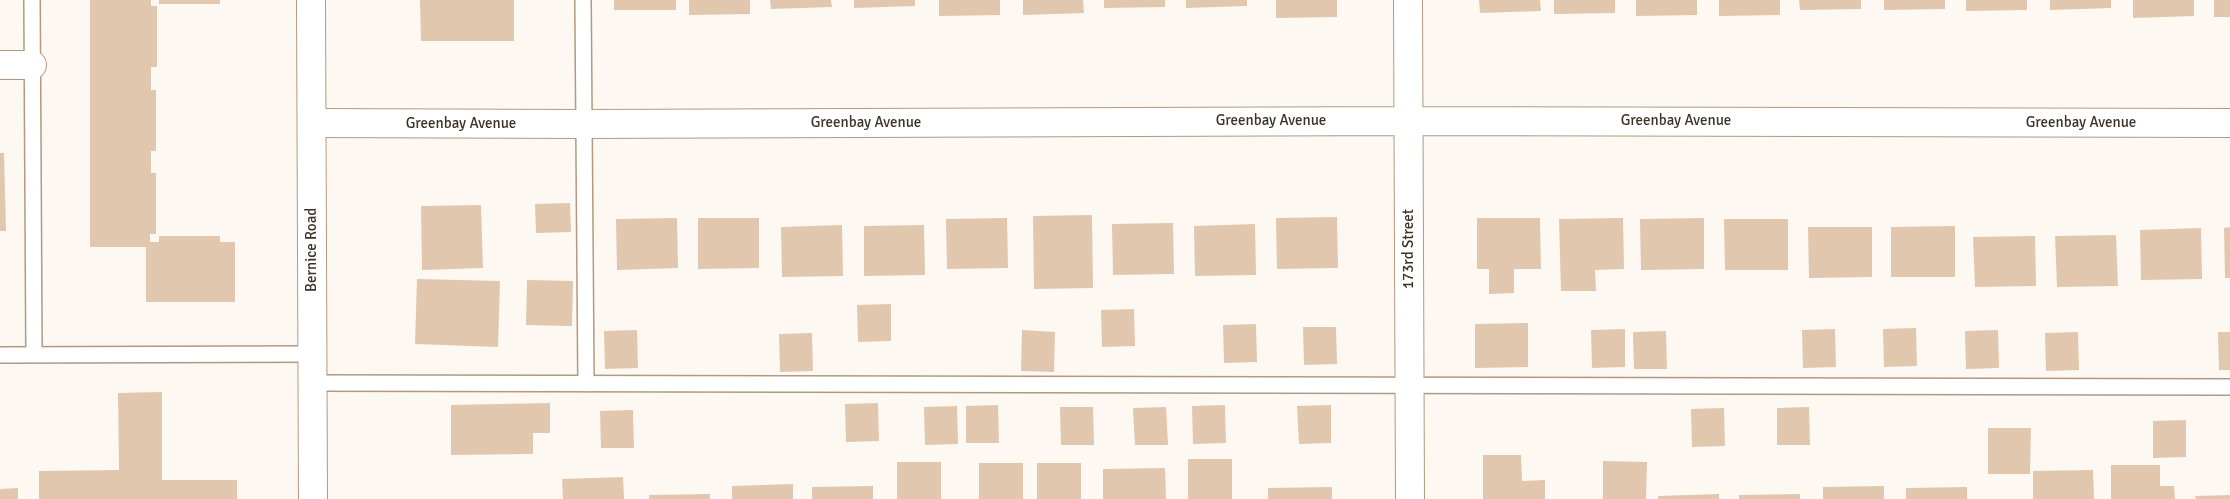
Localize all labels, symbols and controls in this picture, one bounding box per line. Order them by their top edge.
street label: Greenbay Avenue [1216,112,1326,130]
street label: Greenbay Avenue [1621,112,1731,130]
street label: Greenbay Avenue [811,114,921,132]
street label: Greenbay Avenue [2026,114,2136,132]
street label: Greenbay Avenue [406,115,516,133]
street label: Bernice Road [303,208,321,292]
street label: 173rd Street [1400,209,1418,289]

